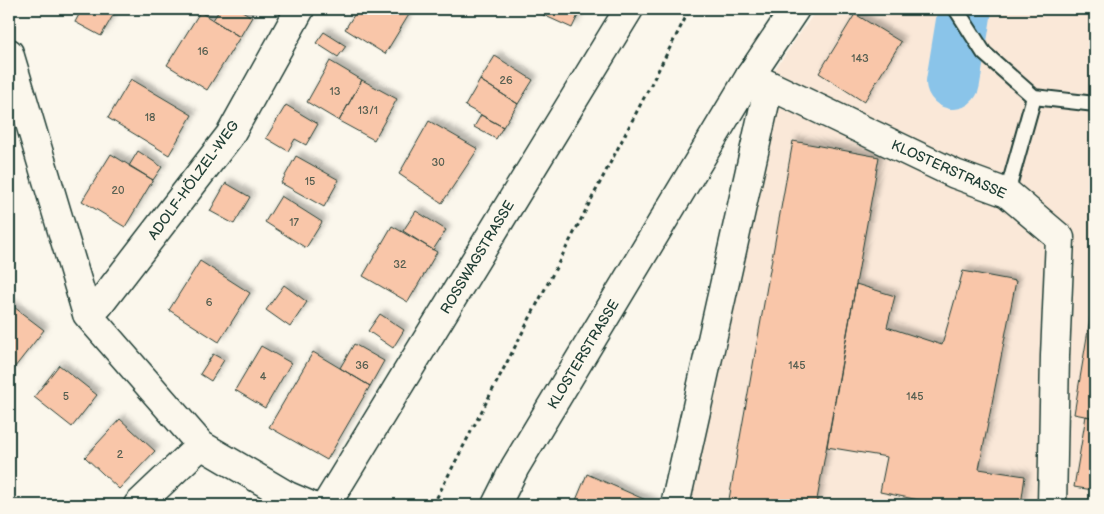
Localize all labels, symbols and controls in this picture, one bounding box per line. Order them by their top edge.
house number: 16 [198,45,209,58]
house number: 143 [851,52,869,65]
house number: 26 [499,74,513,87]
house number: 13 [329,85,341,98]
house number: 13/1 [358,104,378,117]
house number: 18 [145,111,155,124]
street label: ADOLF-HÖLZEL-WEG [144,116,243,243]
street label: KLOSTERSTRASSE [889,136,1009,203]
house number: 30 [431,156,445,169]
house number: 15 [305,175,315,188]
house number: 20 [112,184,125,197]
street label: ROSSWAGSTRASSE [437,198,518,317]
house number: 17 [289,216,299,229]
house number: 32 [393,258,407,271]
house number: 6 [206,296,213,309]
street label: KLOSTERSTRASSE [544,297,623,412]
house number: 36 [355,359,369,372]
house number: 145 [788,359,806,372]
house number: 4 [260,370,267,383]
house number: 5 [63,390,69,403]
house number: 145 [906,390,924,403]
house number: 2 [117,448,124,461]

